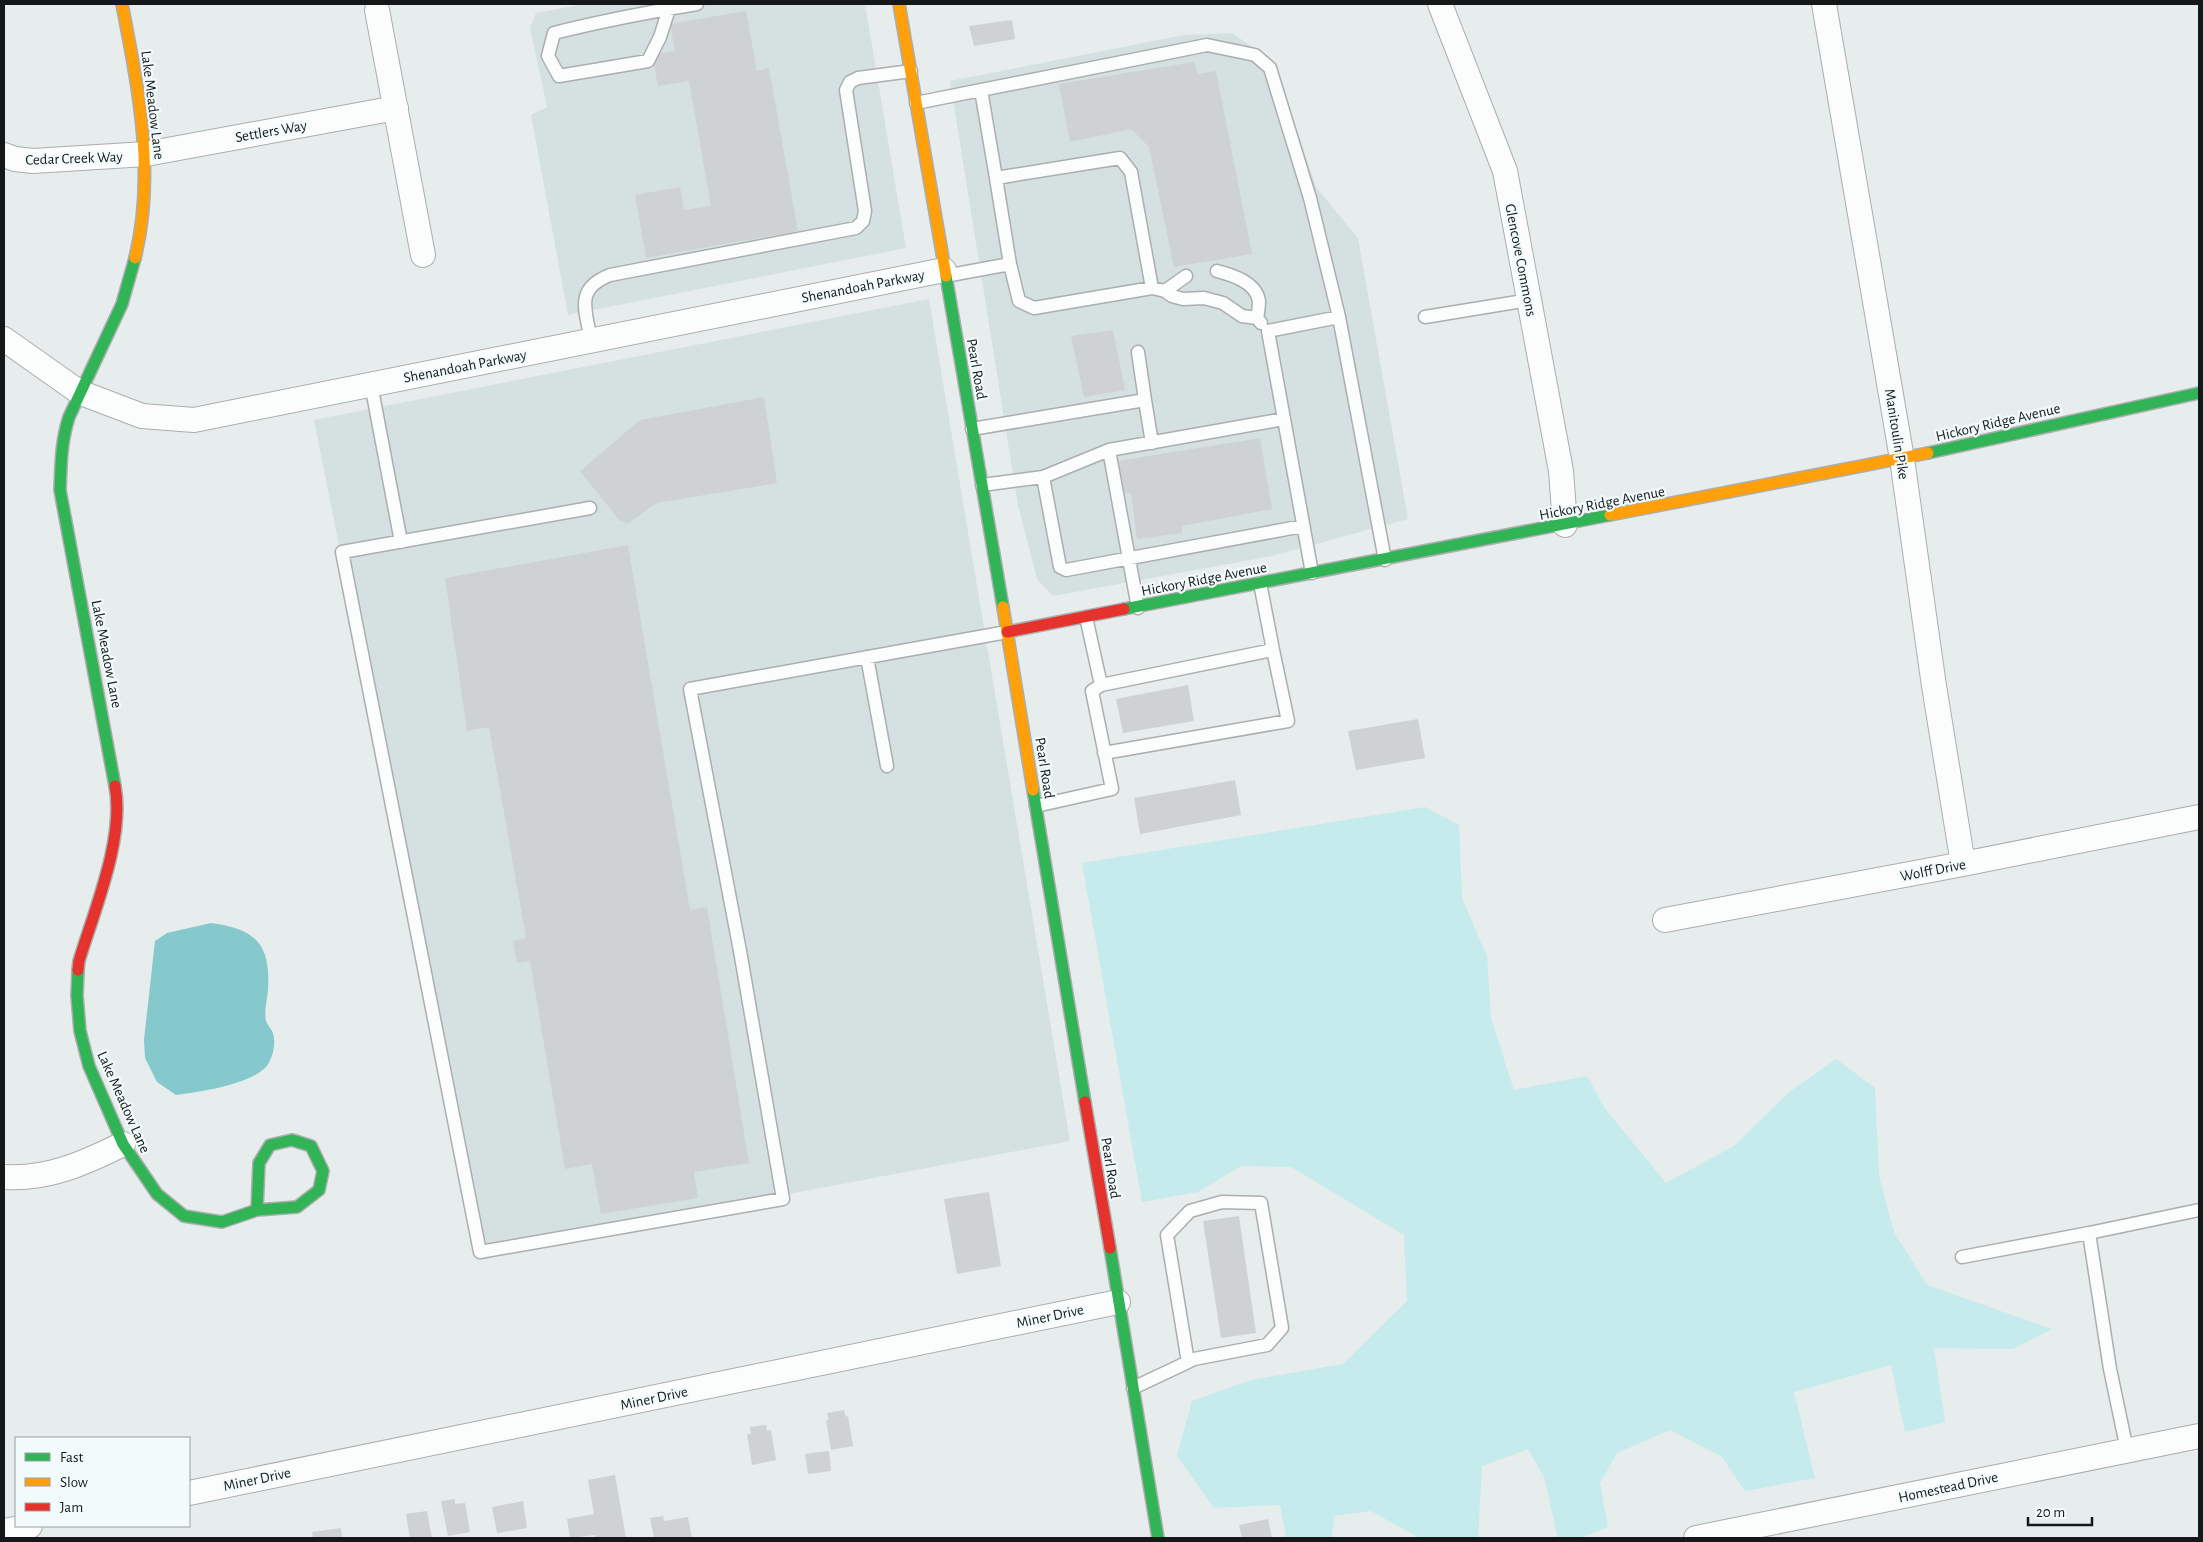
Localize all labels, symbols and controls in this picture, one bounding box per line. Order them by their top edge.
street label: Lake Meadow Lane [138,50,167,161]
street label: Settlers Way [234,118,309,145]
street label: Cedar Creek Way [25,149,124,168]
street label: Glencove Commons [1502,202,1539,318]
street label: Shenandoah Parkway [800,267,927,306]
street label: Pearl Road [964,337,989,401]
street label: Shenandoah Parkway [402,347,529,386]
street label: Manitoulin Pike [1882,388,1911,481]
street label: Hickory Ridge Avenue [1934,401,2062,444]
street label: Hickory Ridge Avenue [1538,484,1666,523]
street label: Hickory Ridge Avenue [1140,560,1268,599]
street label: Lake Meadow Lane [89,599,124,709]
street label: Pearl Road [1032,736,1057,800]
street label: Wolff Drive [1899,857,1967,884]
street label: Lake Meadow Lane [94,1049,153,1155]
street label: Pearl Road [1098,1136,1123,1200]
street label: Miner Drive [1015,1302,1085,1331]
street label: Miner Drive [619,1384,689,1413]
legend [15,1437,190,1527]
text: Fast [60,1450,84,1465]
street label: Miner Drive [222,1465,292,1494]
street label: Homestead Drive [1897,1470,1999,1505]
text: Slow [60,1475,88,1490]
scale bar [2028,1494,2092,1526]
text: Jam [60,1500,83,1515]
text: 20 m [2036,1505,2065,1520]

